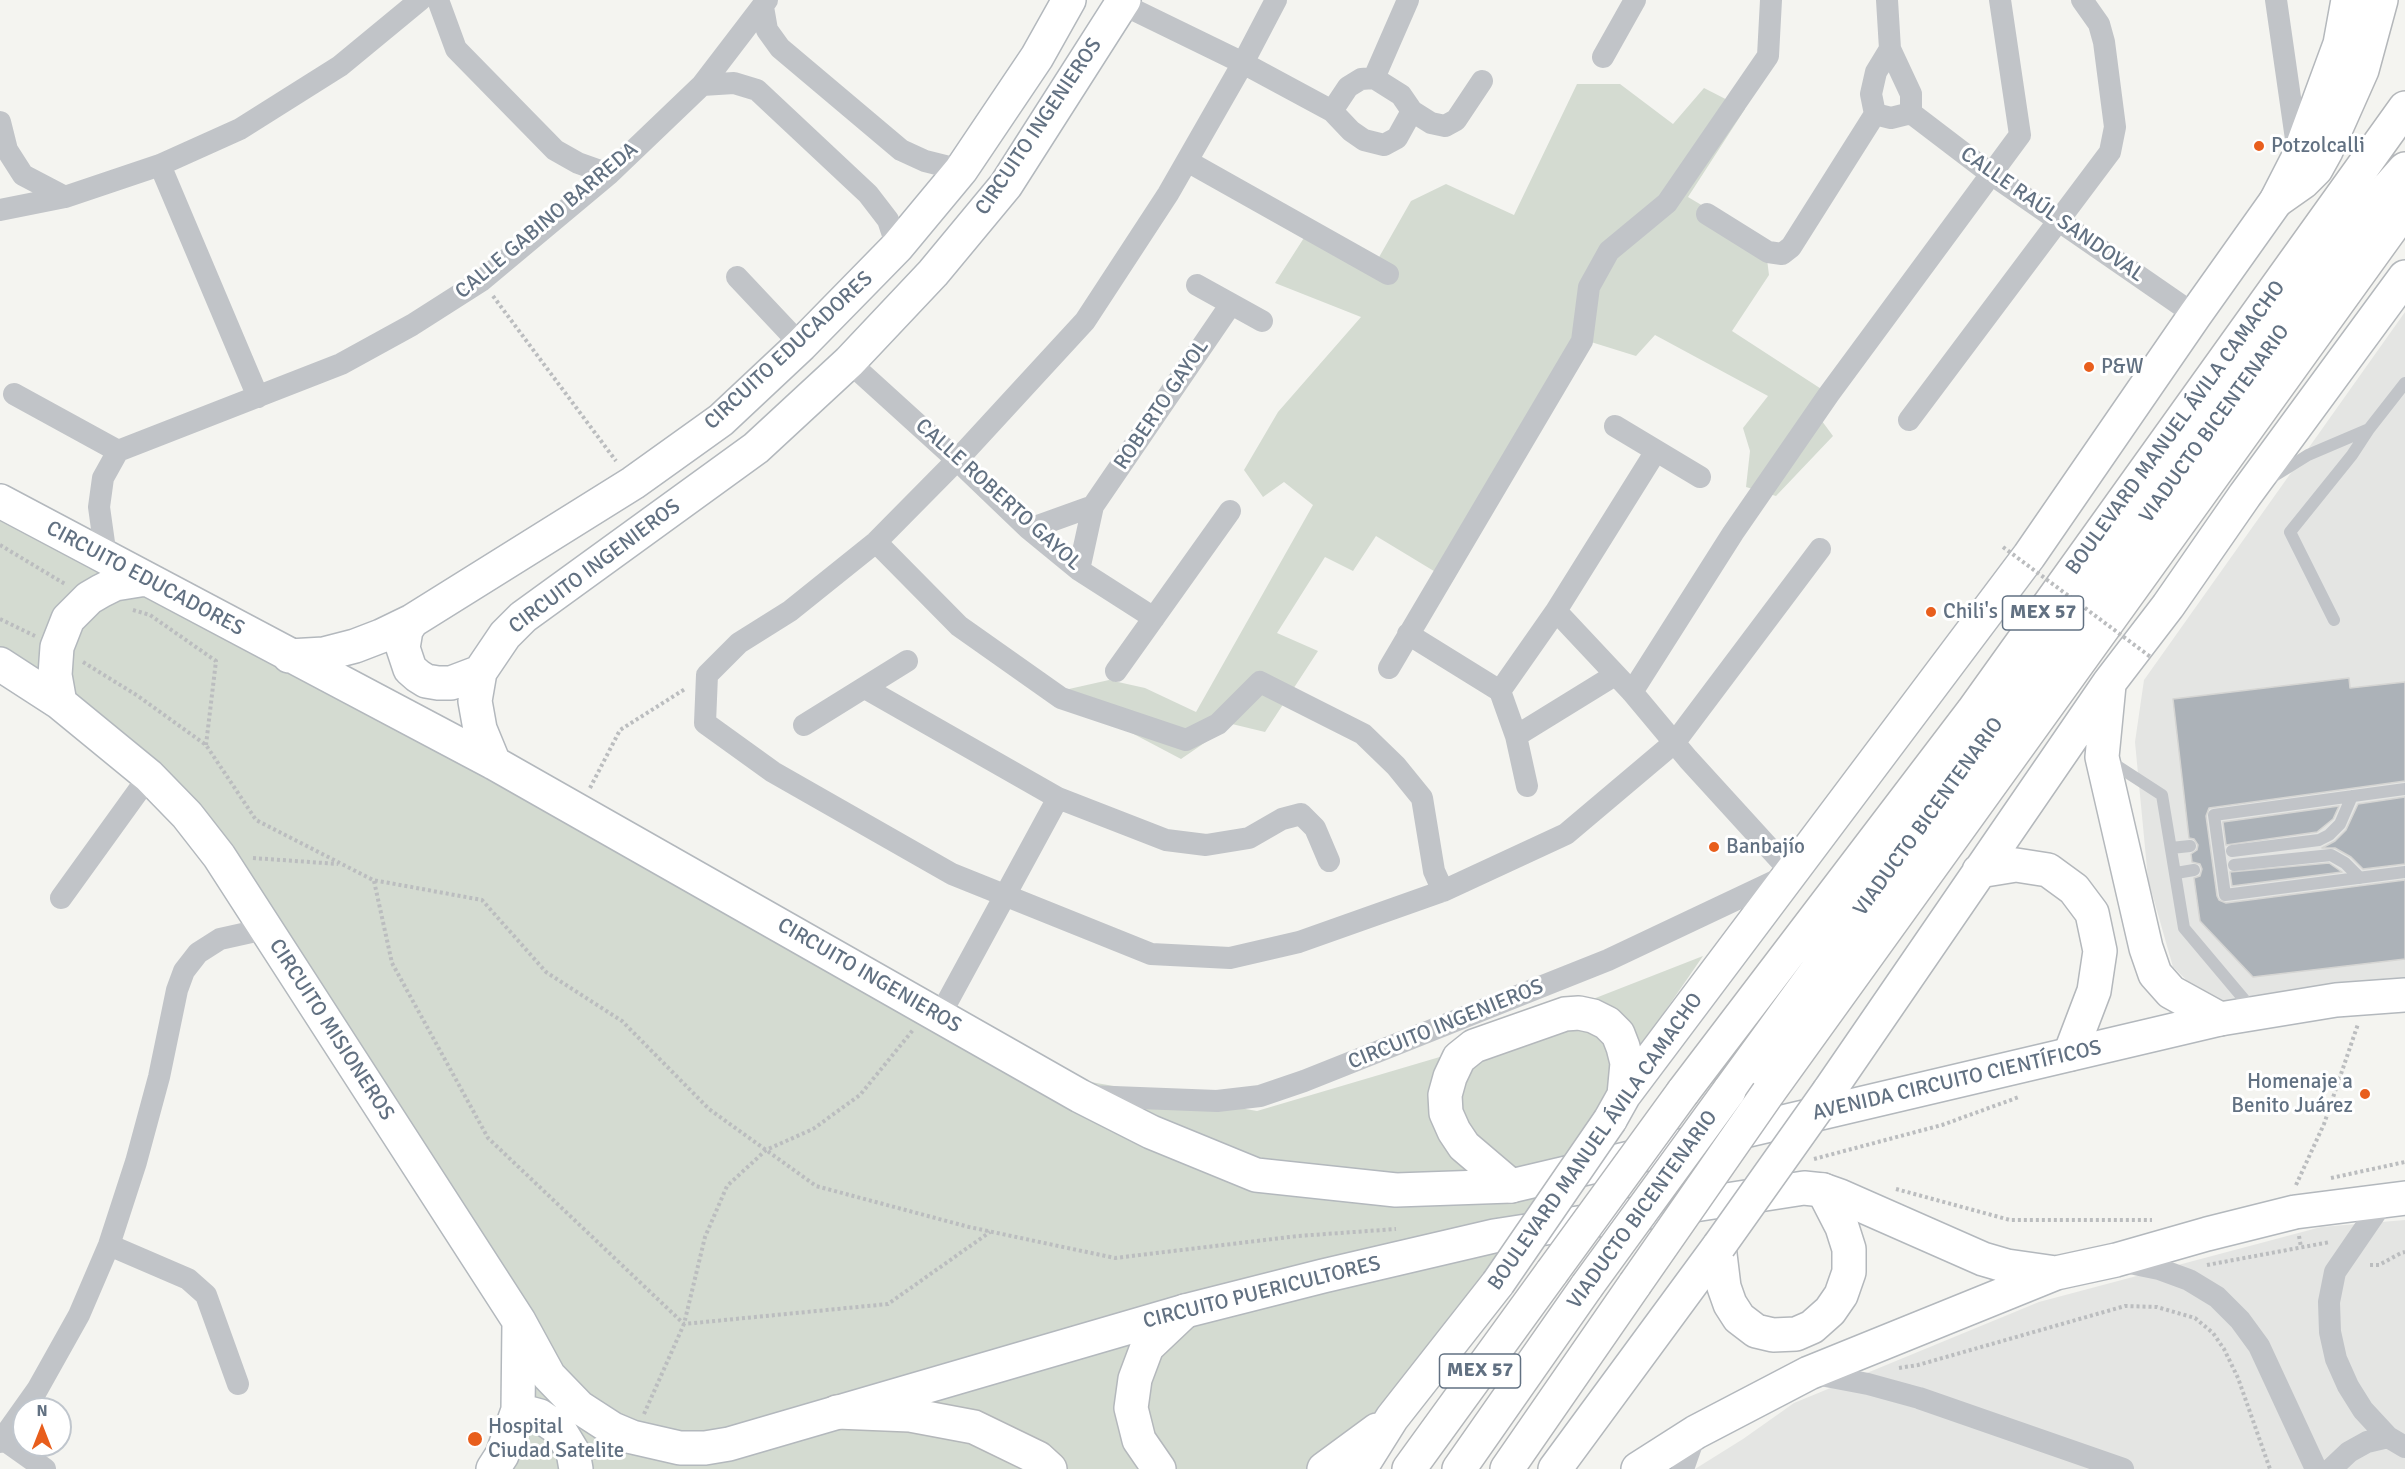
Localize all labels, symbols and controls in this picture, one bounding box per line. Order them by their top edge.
street label: CIRCUITO INGENIEROS [970,34,1108,220]
place label: Potzolcalli [2271,133,2365,159]
street label: CALLE GABINO BARREDA [451,137,643,305]
marker: Potzolcalli [2252,139,2266,153]
street label: CALLE RAÚL SANDOVAL [1955,142,2149,288]
street label: CIRCUITO EDUCADORES [700,267,878,435]
street label: BOULEVARD MANUEL ÁVILA CAMACHO [2061,276,2291,580]
street label: VIADUCTO BICENTENARIO [2135,320,2295,528]
street label: ROBERTO GAYOL [1109,335,1215,475]
place label: P&W [2101,354,2143,380]
marker: P&W [2082,360,2096,374]
street label: CALLE ROBERTO GAYOL [910,414,1086,576]
street label: CIRCUITO INGENIEROS [504,494,686,640]
street label: CIRCUITO EDUCADORES [42,516,248,642]
road number: MEX 57 [2002,596,2084,630]
place label: Chili's [1943,599,1998,625]
marker: Chili's [1924,605,1938,619]
street label: VIADUCTO BICENTENARIO [1849,713,2009,921]
place label: Banbajío [1726,834,1805,860]
marker: Banbajío [1707,840,1721,854]
street label: CIRCUITO INGENIEROS [773,913,965,1039]
street label: CIRCUITO MISIONEROS [263,935,399,1125]
street label: CIRCUITO INGENIEROS [1345,974,1547,1076]
street label: BOULEVARD MANUEL ÁVILA CAMACHO [1483,989,1709,1295]
street label: AVENIDA CIRCUITO CIENTÍFICOS [1810,1035,2104,1127]
place label: Homenaje a Benito Juárez [2231,1069,2353,1119]
marker: Homenaje a Benito Juárez [2358,1087,2372,1101]
street label: VIADUCTO BICENTENARIO [1563,1106,1723,1314]
street label: CIRCUITO PUERICULTORES [1141,1251,1383,1335]
road number: MEX 57 [1440,1354,1520,1388]
north arrow [12,1397,72,1457]
text: N [36,1401,48,1421]
place label: Hospital Ciudad Satelite [488,1414,624,1464]
marker: Hospital Ciudad Satelite [466,1430,484,1448]

